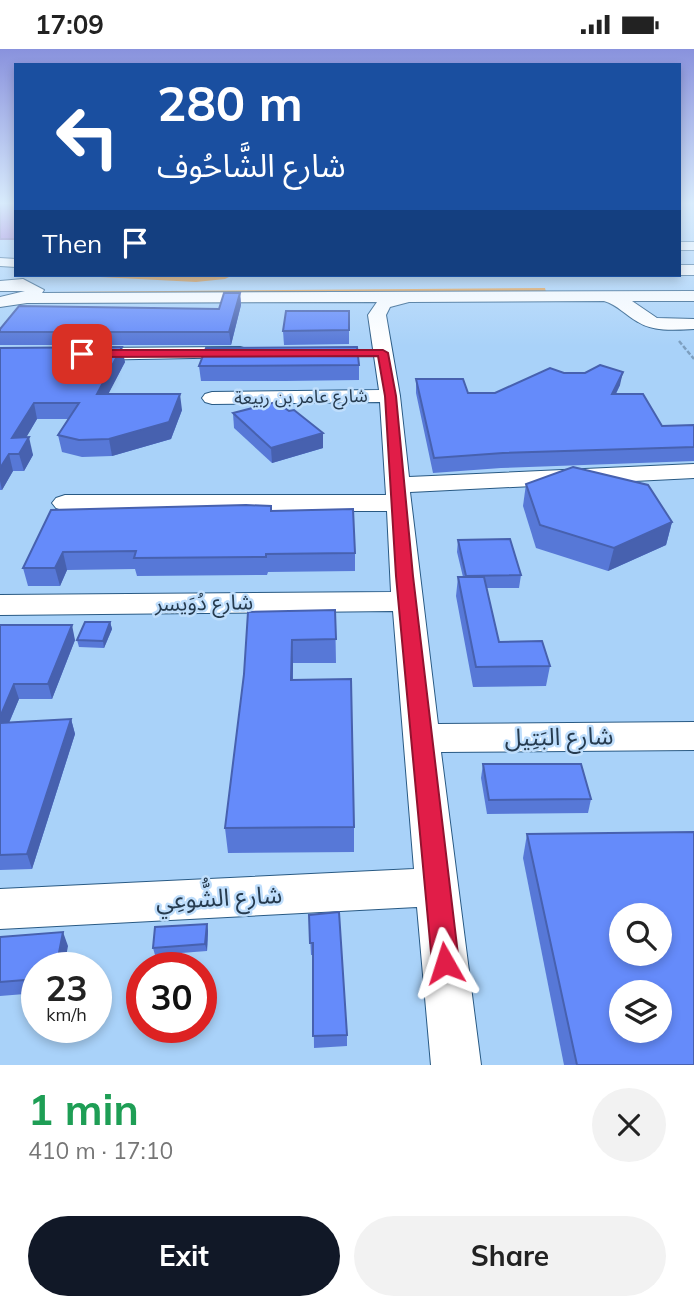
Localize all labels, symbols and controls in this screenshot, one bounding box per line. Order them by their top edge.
text: 17:09 [35,8,104,41]
text: 280 m [157,72,303,133]
icon: left [42,91,133,182]
text: شارع الشَّاحُوف [157,145,346,185]
icon: arrive [116,224,154,262]
text: Then [42,227,102,260]
pin [52,324,112,384]
icon: arrive [63,335,101,373]
street label: شارع عامر بن ربيعة [234,384,368,412]
street label: شارع دُوَيسر [154,588,253,619]
street label: شارع البَتِيل [504,720,614,755]
street label: شارع الشُّوعِي [155,872,283,920]
map controls [609,903,672,1043]
button: search [609,903,672,966]
position arrow [408,926,482,1000]
speed limit sign: 30 [126,952,217,1043]
text: 23 [45,966,88,1010]
button: layers [609,980,672,1043]
text: km/h [46,1003,87,1026]
text: 1 min [28,1083,139,1136]
button: close [592,1088,666,1162]
text: 410 m · 17:10 [28,1136,173,1165]
button: Exit [28,1216,340,1296]
button: Share [354,1216,666,1296]

